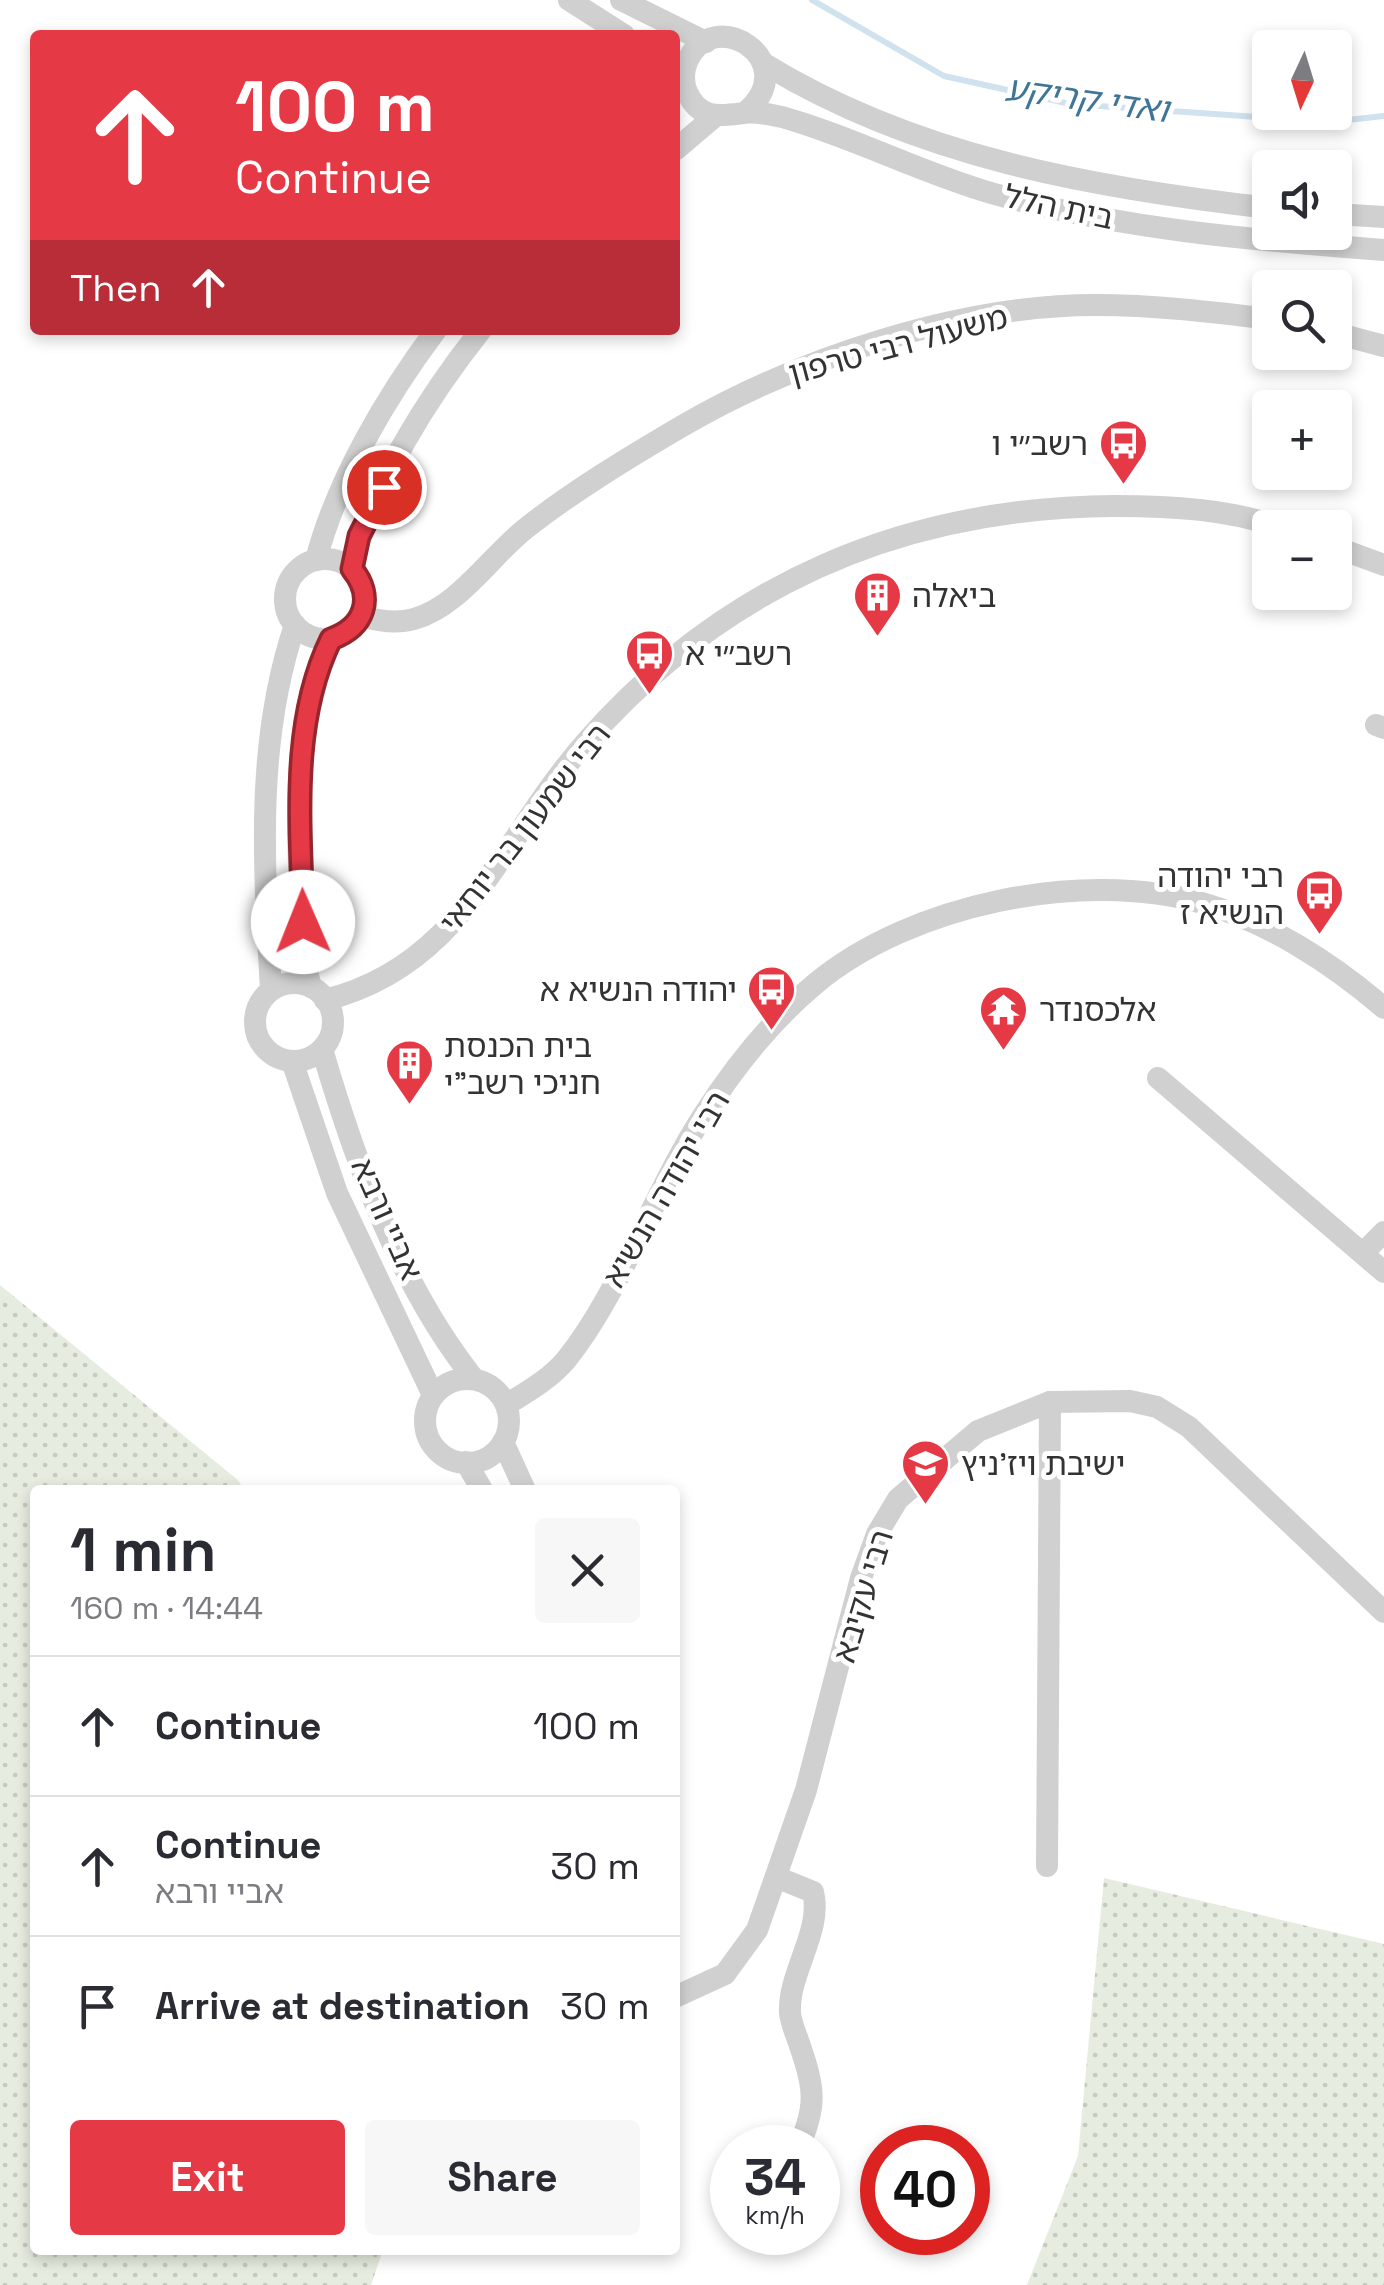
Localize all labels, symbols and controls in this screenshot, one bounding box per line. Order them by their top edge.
north arrow [1252,30,1352,130]
map controls [1252,30,1352,610]
text: 100 m [235,62,435,151]
water label: ואדי קריקע [1003,66,1174,133]
icon: ahead [70,70,200,200]
text: Continue [235,149,432,206]
button: sound [1252,150,1352,250]
street label: בית הלל [1001,176,1117,238]
icon: ahead [181,260,236,315]
text: Then [70,264,161,312]
button: search [1252,270,1352,370]
street label: משעול רבי טרפון [784,297,1012,393]
button: + [1252,390,1352,490]
bus stop icon: רשב״י ו [1097,418,1149,486]
place label: רשב״י ו [991,424,1088,464]
pin [342,445,427,530]
icon: arrive [357,460,412,515]
button: − [1252,510,1352,610]
building icon: ביאלה [851,570,903,638]
place label: ביאלה [912,576,997,616]
bus stop icon: רשב״י א [624,628,676,696]
place label: רשב״י א [685,634,792,674]
street label: רבי שמעון בר יוחאי [431,715,619,941]
place label: רבי יהודה הנשיא ז [1157,856,1284,933]
bus stop icon: רבי יהודה הנשיא ז [1293,868,1345,936]
position arrow [251,870,355,974]
bus stop icon: יהודה הנשיא א [746,964,798,1032]
place label: יהודה הנשיא א [540,970,737,1010]
temple icon: אלכסנדר [978,984,1030,1052]
place label: אלכסנדר [1039,990,1156,1030]
place label: בית הכנסת חניכי רשב"י [444,1026,601,1103]
building icon: בית הכנסת חניכי רשב"י [383,1038,435,1106]
street label: רבי יהודה הנשיא [594,1084,738,1294]
street label: אביי ורבא [343,1152,431,1286]
school or university icon: ישיבת ויז'ניץ [900,1438,952,1506]
place label: ישיבת ויז'ניץ [961,1444,1125,1484]
text: 1 min [70,1512,217,1589]
button: close [535,1518,640,1623]
street label: רבי עקיבא [824,1525,902,1667]
text: 160 m · 14:44 [70,1588,263,1628]
icon: ahead [70,1699,125,1754]
text: Continue [155,1702,321,1750]
text: 100 m [533,1702,640,1750]
text: Continue [155,1821,321,1869]
icon: ahead [70,1839,125,1894]
text: 30 m [550,1842,640,1890]
text: אביי ורבא [155,1872,284,1912]
icon: arrive [70,1979,125,2034]
text: Arrive at destination [155,1982,530,2030]
text: 30 m [560,1982,650,2030]
button: Exit [70,2120,345,2235]
button: Share [365,2120,640,2235]
speed limit sign: 40 [860,2125,990,2255]
text: 34 [744,2146,806,2210]
text: km/h [745,2199,805,2231]

